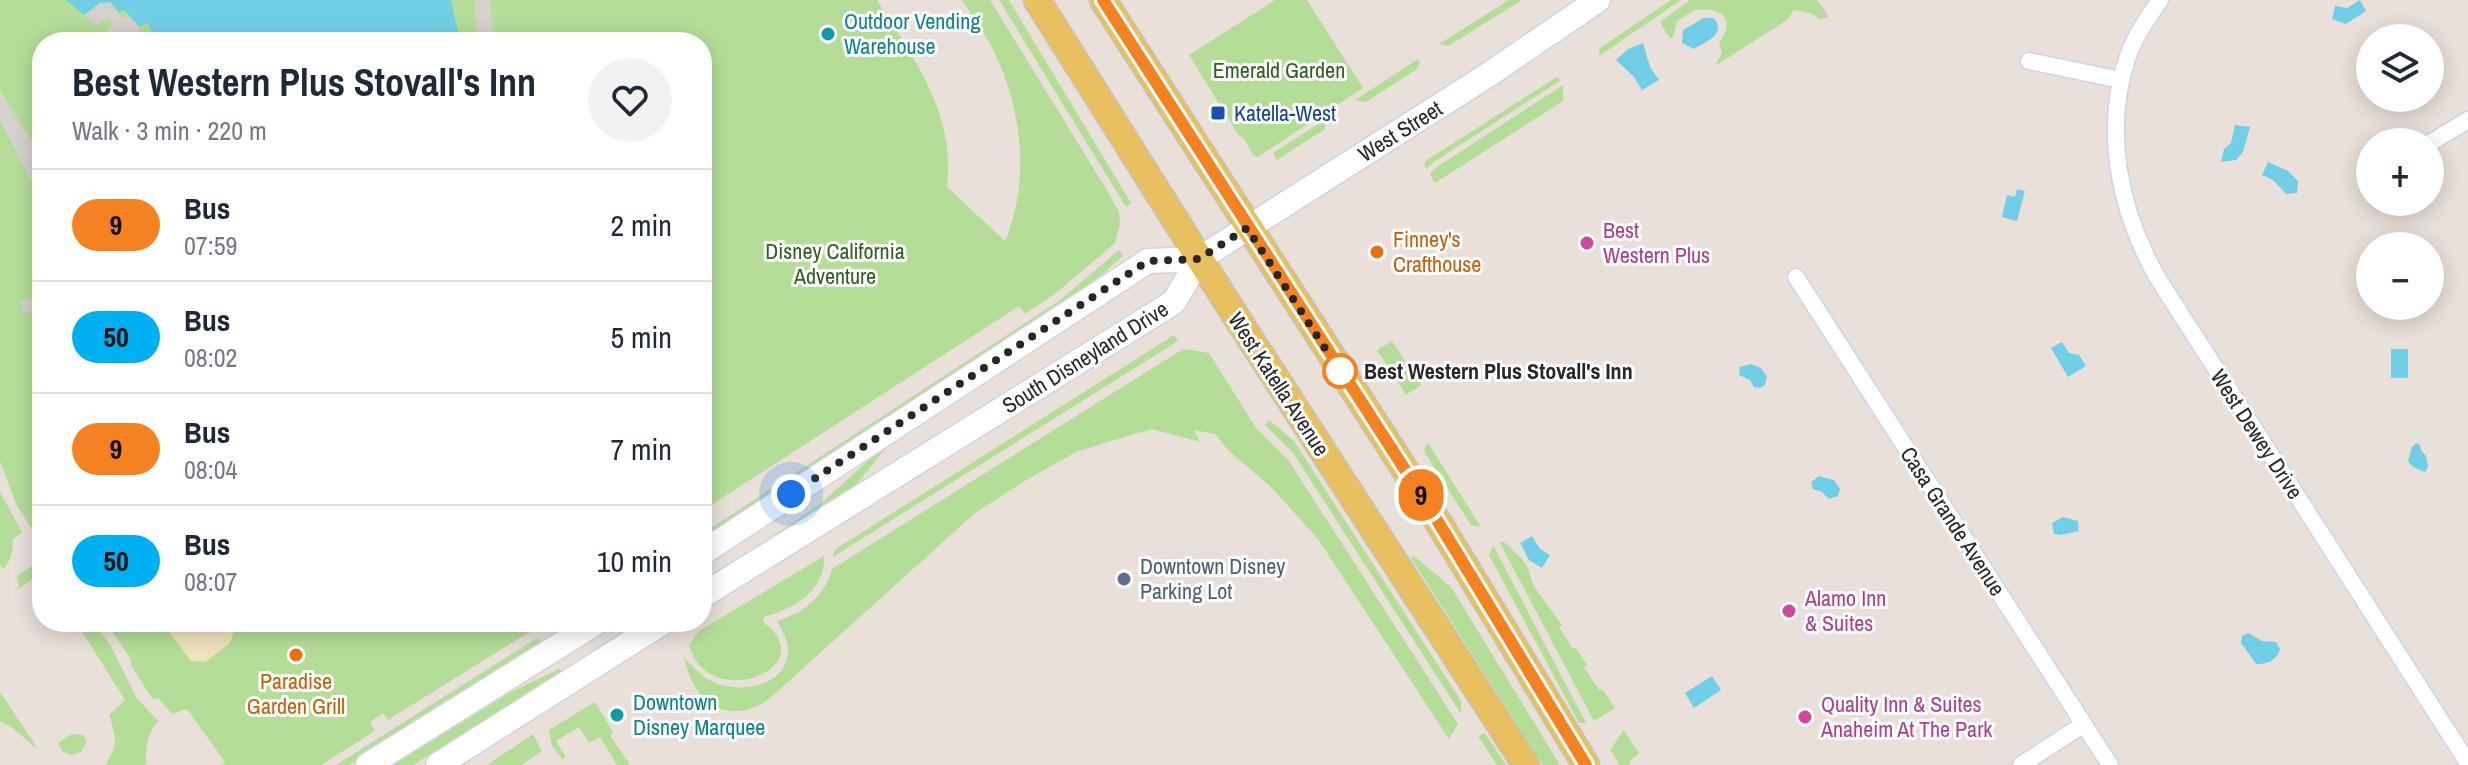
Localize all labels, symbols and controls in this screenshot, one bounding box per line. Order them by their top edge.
place label: Outdoor Vending Warehouse [844,6,980,61]
map controls [2356,24,2444,320]
button: layers [2356,24,2444,112]
marker: Outdoor Vending Warehouse [819,25,837,43]
park label: Emerald Garden [1213,55,1345,85]
text: Best Western Plus Stovall's Inn [72,57,536,108]
button: heart [588,58,672,142]
street label: West Street [1352,93,1448,169]
place label: Katella-West [1234,98,1336,128]
marker: Katella-West [1209,104,1227,122]
text: Walk · 3 min · 220 m [72,113,267,148]
button: + [2356,128,2444,216]
text: Bus [184,188,230,228]
text: 2 min [610,205,672,245]
text: 9 [110,206,122,244]
place label: Best Western Plus [1603,215,1710,270]
place label: Finney's Crafthouse [1393,224,1481,279]
text: 07:59 [184,228,237,263]
button: − [2356,232,2444,320]
marker: Best Western Plus [1578,234,1596,252]
park label: Disney California Adventure [765,236,905,291]
marker: Finney's Crafthouse [1368,243,1386,261]
street label: South Disneyland Drive [996,294,1174,420]
text: Bus [184,300,230,340]
street label: West Katella Avenue [1221,306,1337,462]
text: 5 min [610,317,672,357]
text: 50 [103,318,129,356]
text: 08:02 [184,340,237,375]
marker: Best Western Plus Stovall's Inn [1323,354,1357,388]
place label: Best Western Plus Stovall's Inn [1364,356,1633,386]
street label: West Dewey Drive [2204,363,2310,505]
text: Bus [184,412,230,452]
text: 7 min [610,429,672,469]
text: 9 [110,430,122,468]
street label: Casa Grande Avenue [1894,441,2012,601]
text: 08:04 [184,452,237,487]
line badge: 9 [1395,469,1447,521]
your location [771,474,811,514]
text: 9 [1415,476,1427,514]
text: Bus [184,524,230,564]
text: 10 min [597,541,672,581]
text: 50 [103,542,129,580]
place label: Downtown Disney Parking Lot [1140,551,1285,606]
text: 08:07 [184,564,237,599]
marker: Downtown Disney Parking Lot [1115,570,1133,588]
place label: Alamo Inn & Suites [1804,583,1886,638]
marker: Alamo Inn & Suites [1780,602,1798,620]
marker: Paradise Garden Grill [287,646,305,664]
place label: Paradise Garden Grill [247,666,345,721]
place label: Downtown Disney Marquee [633,687,765,742]
place label: Quality Inn & Suites Anaheim At The Park [1820,689,1993,744]
marker: Downtown Disney Marquee [608,706,626,724]
marker: Quality Inn & Suites Anaheim At The Park [1796,708,1814,726]

